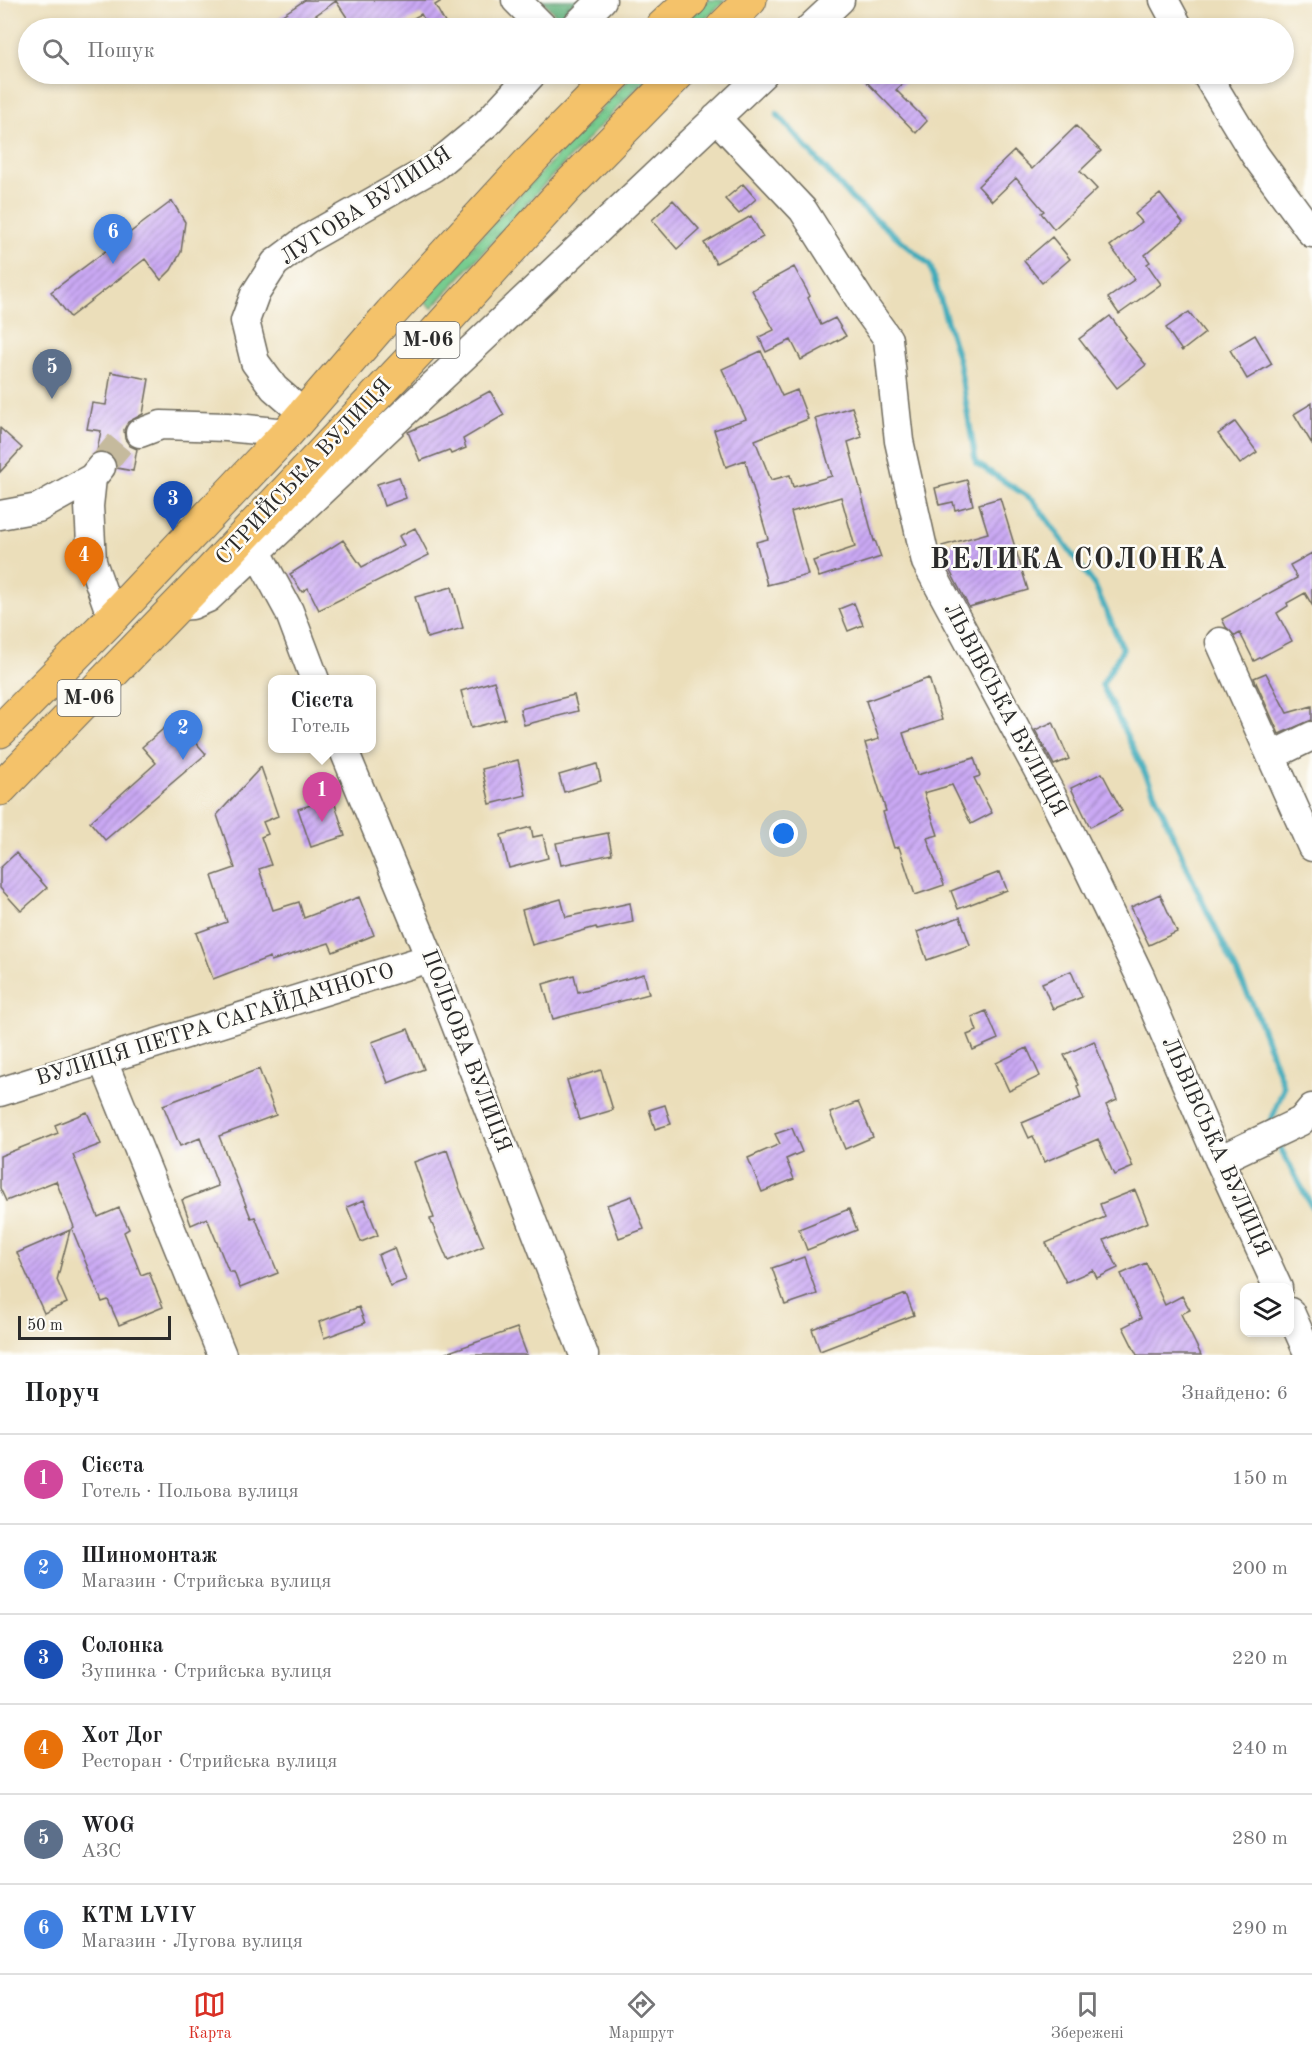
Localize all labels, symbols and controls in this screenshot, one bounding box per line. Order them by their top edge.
search box [18,18,1294,84]
icon: search [39,35,72,68]
text: Пошук [87,40,155,62]
street label: ЛУГОВА ВУЛИЦЯ [277,143,455,269]
pin: 6 [94,214,132,264]
road number: М-06 [396,322,460,358]
pin: 5 [32,350,72,399]
street label: СТРИЙСЬКА ВУЛИЦЯ [209,372,396,569]
pin: 3 [154,482,192,531]
pin: 4 [64,538,104,587]
district label: ВЕЛИКА СОЛОНКА [930,546,1228,575]
street label: ЛЬВІВСЬКА ВУЛИЦЯ [939,600,1071,820]
popup [268,675,376,753]
road number: М-06 [58,680,121,716]
text: Сієста [290,690,354,712]
pin: 2 [164,710,202,760]
text: Готель [290,717,350,737]
pin: 1 [302,772,342,822]
your location [769,819,798,848]
street label: ПОЛЬОВА ВУЛИЦЯ [417,947,515,1155]
street label: ВУЛИЦЯ ПЕТРА САГАЙДАЧНОГО [32,956,397,1090]
street label: ЛЬВІВСЬКА ВУЛИЦЯ [1158,1034,1274,1260]
map controls [1240,1283,1294,1337]
button: layers [1240,1283,1294,1337]
scale bar [18,1313,171,1340]
text: 50 m [27,1318,63,1334]
text: Поруч [24,1381,100,1407]
text: Знайдено: 6 [1181,1384,1288,1404]
text: Сієста [81,1455,144,1477]
text: 1 [38,1469,49,1489]
text: 150 m [1232,1469,1288,1489]
text: Готель · Польова вулиця [81,1482,299,1502]
text: Шиномонтаж [81,1545,217,1567]
text: 2 [38,1559,49,1579]
text: 200 m [1232,1559,1288,1579]
text: Магазин · Стрийська вулиця [81,1572,331,1592]
text: Солонка [81,1635,164,1657]
text: 3 [38,1649,49,1669]
text: 220 m [1232,1649,1288,1669]
text: Зупинка · Стрийська вулиця [81,1662,332,1682]
text: Хот Дог [81,1725,163,1747]
text: 4 [38,1739,49,1759]
text: 240 m [1232,1739,1288,1759]
text: Ресторан · Стрийська вулиця [81,1752,337,1772]
text: WOG [81,1815,135,1837]
text: 5 [38,1829,49,1849]
text: 280 m [1232,1829,1288,1849]
text: АЗС [81,1842,122,1862]
text: KTM LVIV [81,1905,197,1927]
text: 6 [38,1919,49,1939]
text: 290 m [1232,1919,1288,1939]
text: Магазин · Лугова вулиця [81,1932,303,1952]
tab: Карта [188,1988,232,2044]
tab: Маршрут [608,1988,674,2044]
tab: Збережені [1051,1988,1124,2044]

